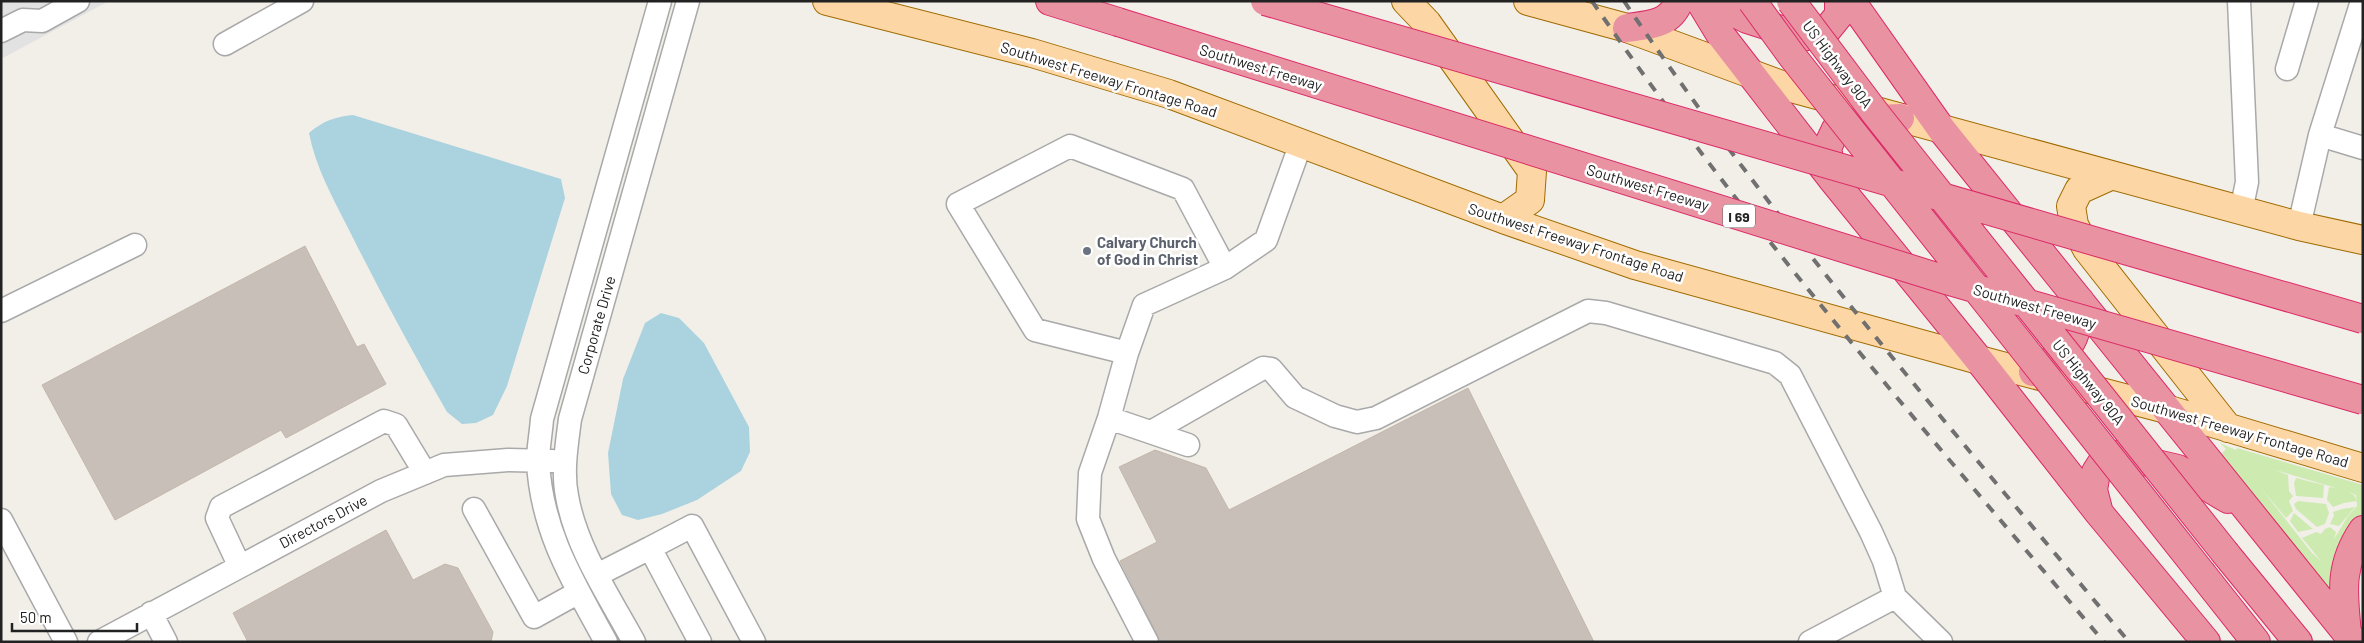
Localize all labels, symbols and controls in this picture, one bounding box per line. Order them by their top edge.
street label: US Highway 90A [1799,17,1877,111]
street label: Southwest Freeway Frontage Road [999,37,1219,121]
street label: Southwest Freeway [1198,40,1324,94]
street label: Southwest Freeway [1585,160,1711,214]
street label: Southwest Freeway Frontage Road [1466,199,1686,285]
road number: I 69 [1723,205,1755,228]
place label: Calvary Church of God in Christ [1097,233,1198,268]
marker: Calvary Church of God in Christ [1081,245,1093,257]
street label: Corporate Drive [573,274,619,376]
street label: Southwest Freeway [1971,280,2099,332]
street label: US Highway 90A [2049,336,2129,428]
street label: Southwest Freeway Frontage Road [2129,391,2351,471]
street label: Directors Drive [276,490,370,552]
scale bar [12,600,138,632]
text: 50 m [20,608,52,626]

